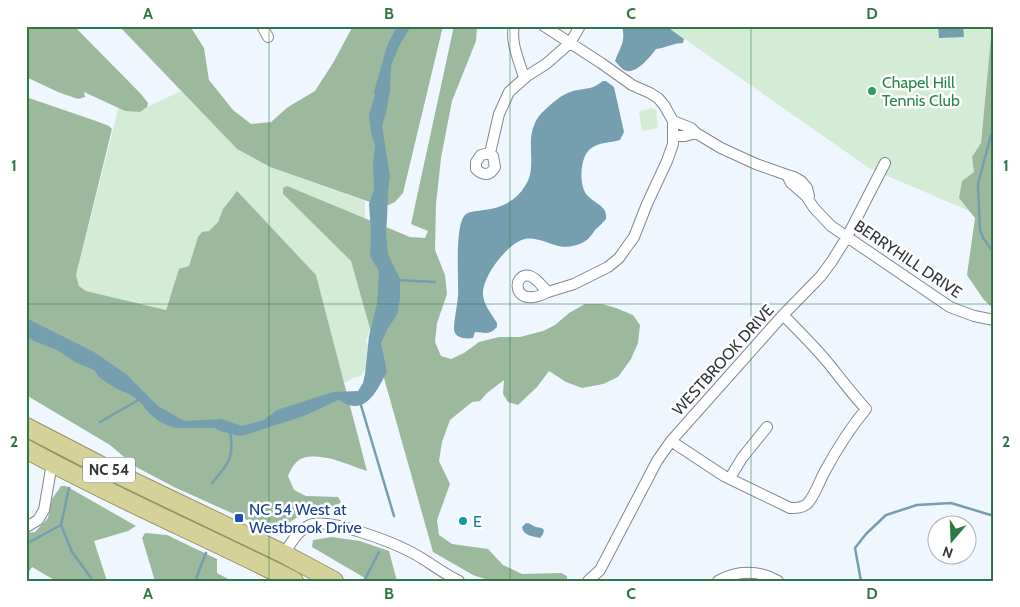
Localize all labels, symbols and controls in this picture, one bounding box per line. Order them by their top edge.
text: A [143,4,153,23]
text: B [384,4,394,23]
text: C [626,4,636,23]
text: D [866,4,878,23]
place label: Chapel Hill Tennis Club [882,73,960,110]
marker: Chapel Hill Tennis Club [866,85,878,97]
text: 1 [11,156,17,175]
text: 1 [1003,156,1009,175]
street label: BERRYHILL DRIVE [851,216,965,302]
street label: WESTBROOK DRIVE [668,301,778,419]
text: 2 [10,432,18,451]
text: 2 [1002,432,1010,451]
road number: NC 54 [83,458,135,482]
place label: NC 54 West at Westbrook Drive [249,500,362,537]
marker: NC 54 West at Westbrook Drive [233,512,245,524]
place label: E [473,512,482,531]
north arrow [928,514,978,564]
marker: E [457,515,469,527]
text: N [940,542,955,562]
text: A [143,584,153,603]
text: B [384,584,394,603]
text: C [626,584,636,603]
text: D [866,584,878,603]

